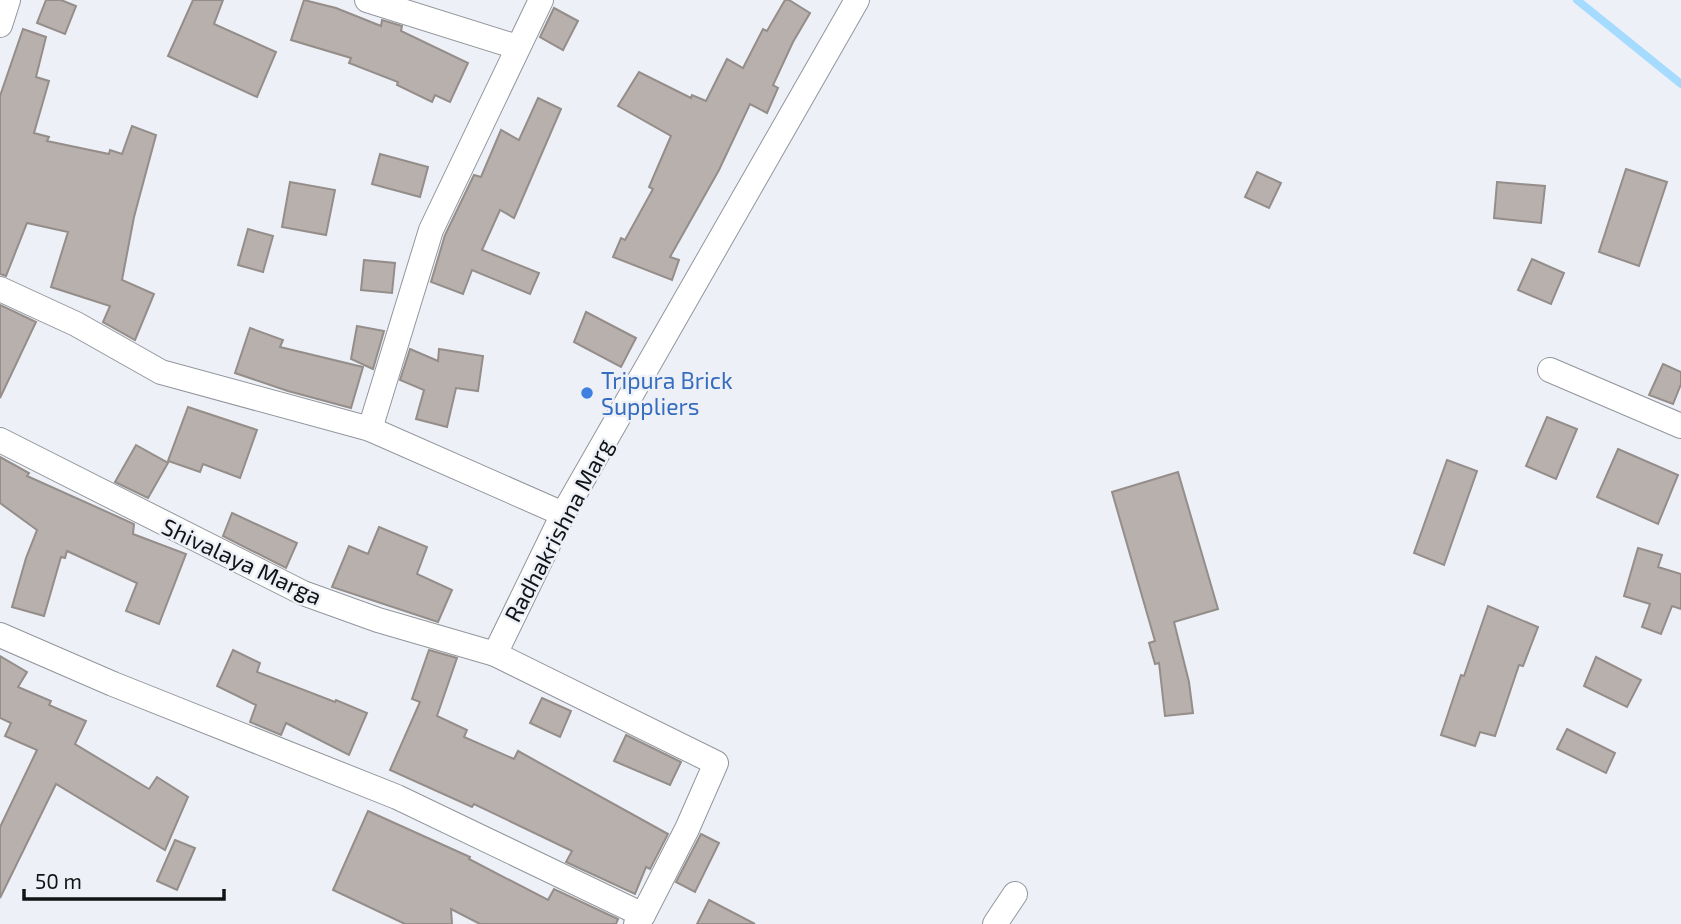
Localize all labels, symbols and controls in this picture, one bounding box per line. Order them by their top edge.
place label: Tripura Brick Suppliers [601,366,733,420]
marker: Tripura Brick Suppliers [579,385,595,401]
street label: Radhakrishna Marg [498,433,618,626]
street label: Shivalaya Marga [158,512,326,610]
scale bar [24,858,224,902]
text: 50 m [35,868,82,893]

